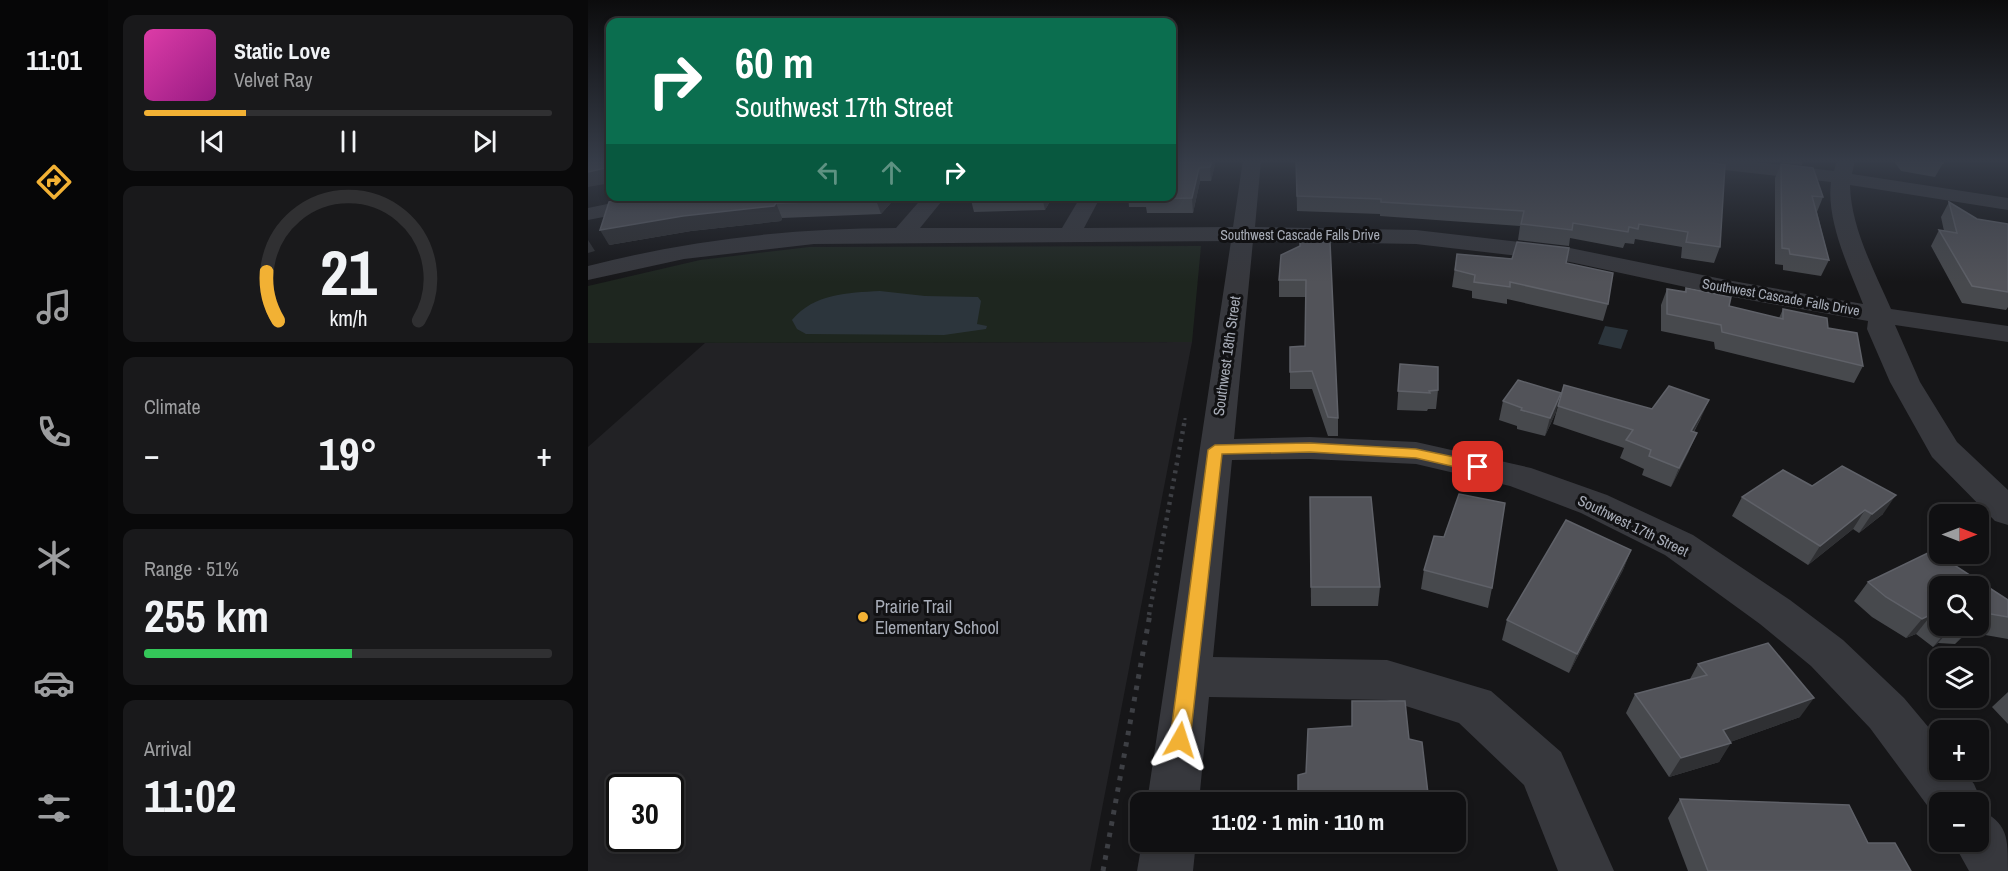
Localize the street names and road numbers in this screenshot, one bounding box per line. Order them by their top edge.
street label: Southwest Cascade Falls Drive [1220,226,1380,244]
street label: Southwest Cascade Falls Drive [1701,274,1861,320]
street label: Southwest 18th Street [1208,294,1245,417]
street label: Southwest 17th Street [1574,490,1693,562]

